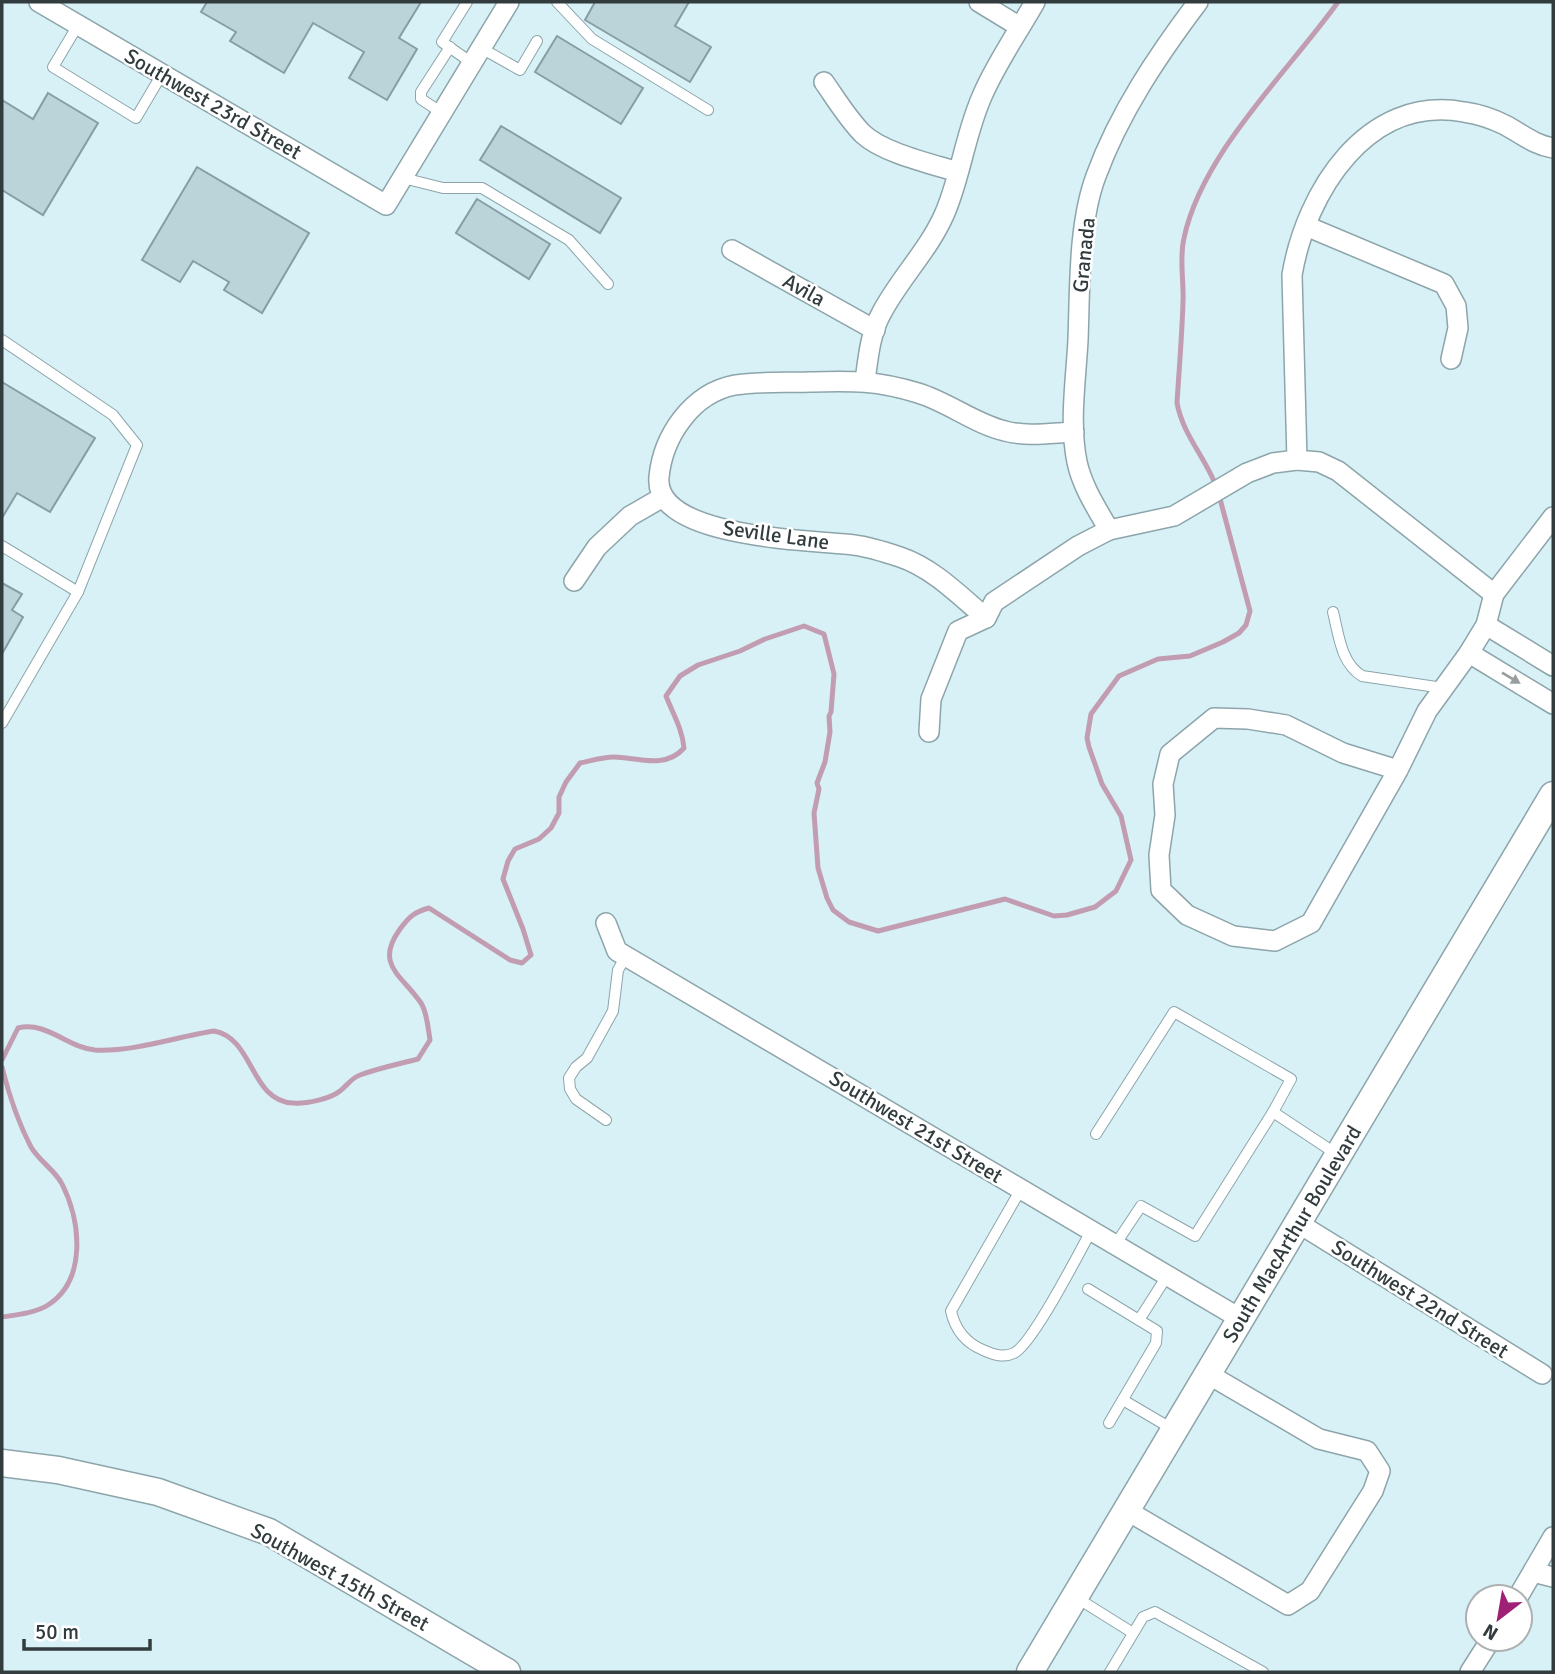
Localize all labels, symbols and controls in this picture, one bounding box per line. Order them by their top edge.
street label: Southwest 23rd Street [120,43,306,165]
street label: Granada [1067,216,1101,294]
street label: Avila [778,268,830,312]
street label: Seville Lane [721,515,831,555]
one-way arrow [1502,672,1521,685]
street label: Southwest 21st Street [825,1065,1007,1189]
street label: South MacArthur Boulevard [1217,1121,1367,1347]
street label: Southwest 22nd Street [1327,1234,1513,1364]
street label: Southwest 15th Street [246,1517,434,1637]
north arrow [1464,1583,1534,1653]
scale bar [24,1608,150,1652]
text: N [1479,1618,1503,1645]
text: 50 m [35,1619,79,1645]

